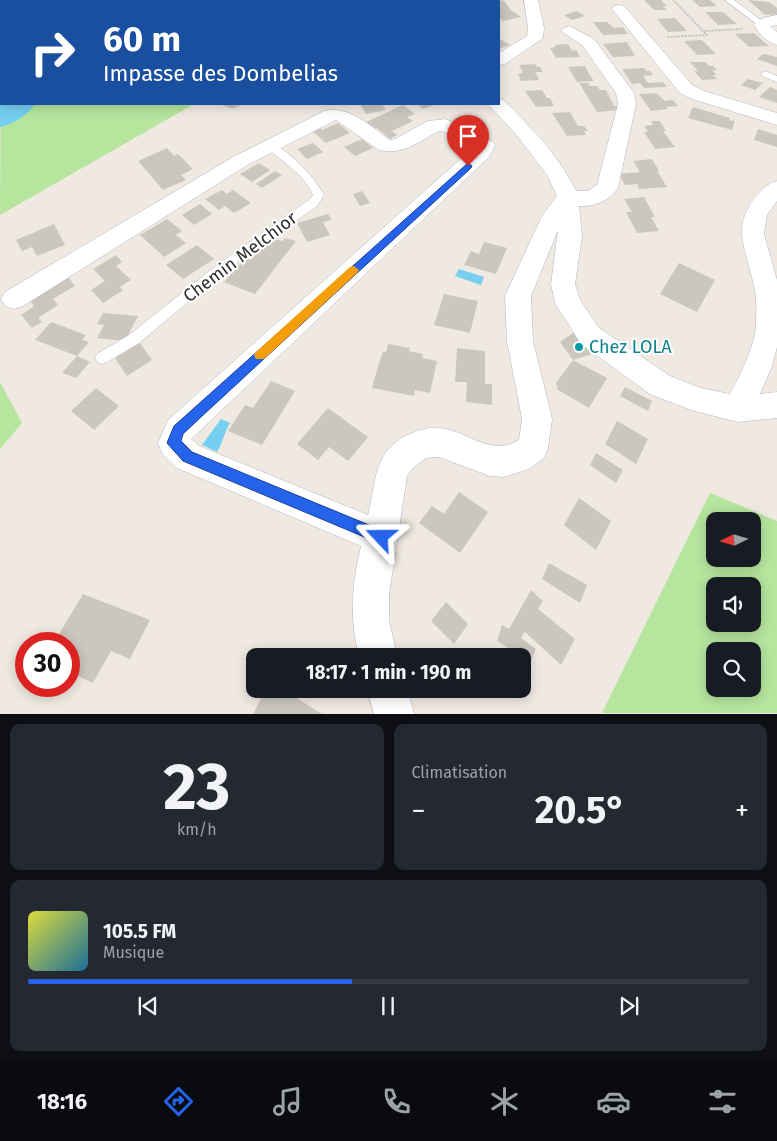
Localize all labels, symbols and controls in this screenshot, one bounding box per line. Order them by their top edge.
text: 60 m [103,18,181,60]
icon: right [20,20,85,85]
text: Impasse des Dombelias [103,60,338,87]
pin [447,115,489,166]
icon: arrive [454,122,482,150]
street label: Chemin Melchior [179,207,301,307]
place label: Chez LOLA [589,336,672,358]
marker: Chez LOLA [573,341,585,353]
position arrow [354,510,406,562]
north arrow [706,512,761,568]
map controls [706,512,761,697]
button: sound [706,577,761,632]
speed limit sign: 30 [15,632,80,697]
button: search [706,642,761,697]
text: 18:17 · 1 min · 190 m [306,661,471,684]
text: 23 [163,748,230,826]
text: Climatisation [412,763,507,782]
text: 20.5° [535,787,626,833]
text: − [412,794,426,827]
text: + [735,794,749,827]
text: km/h [177,820,217,839]
text: 105.5 FM [103,920,176,943]
text: Musique [103,943,164,962]
icon: previous [134,992,162,1020]
icon: pause [374,992,402,1020]
icon: next [615,992,643,1020]
icon: directions [161,1084,196,1119]
icon: music [270,1084,305,1119]
icon: phone [379,1084,414,1119]
icon: climate [487,1084,522,1119]
icon: car [596,1084,631,1119]
icon: filters [705,1084,740,1119]
text: 18:16 [37,1088,87,1115]

